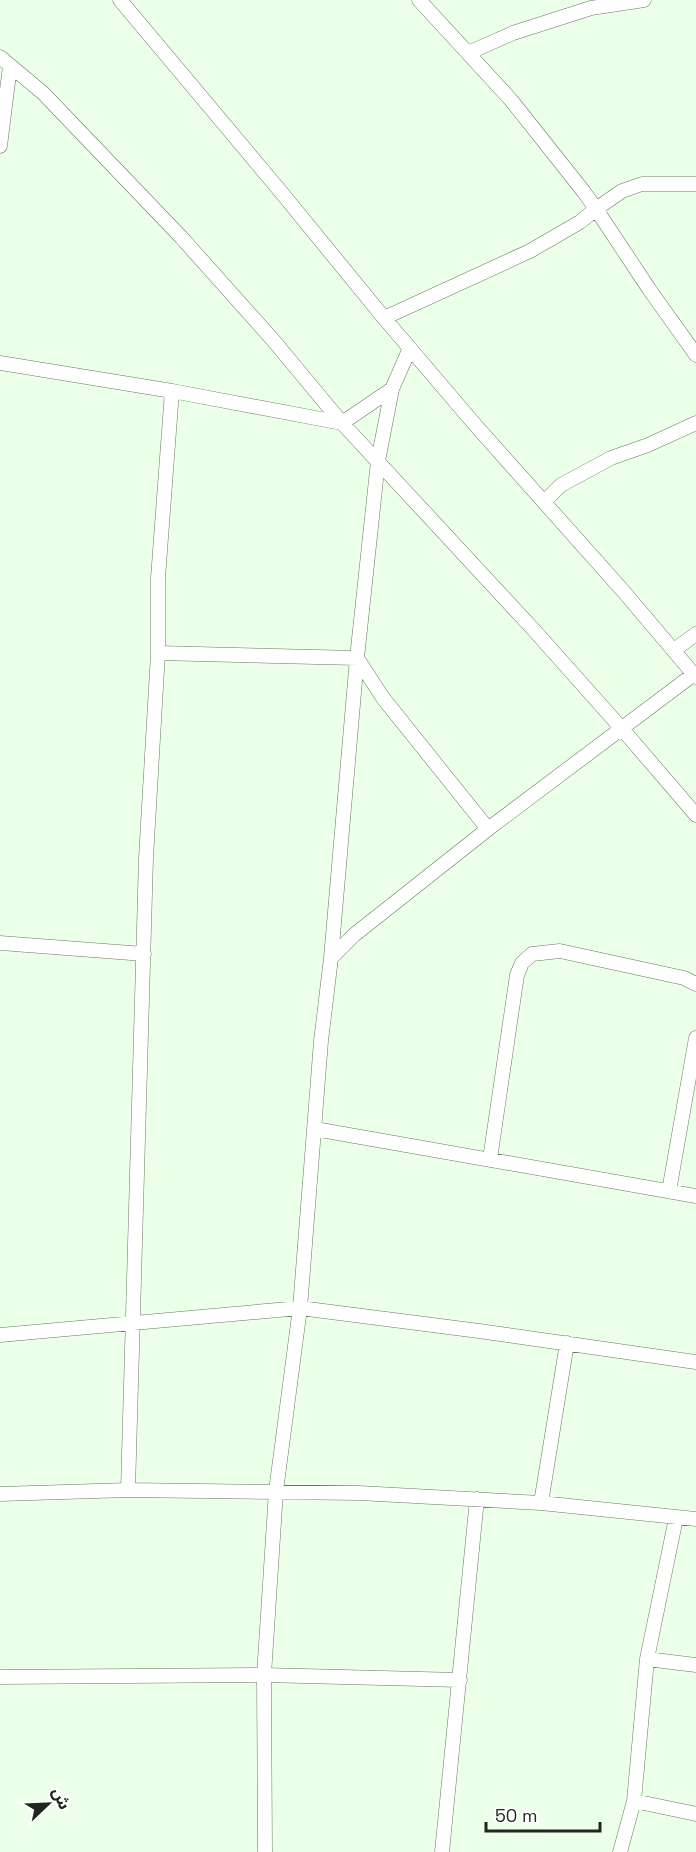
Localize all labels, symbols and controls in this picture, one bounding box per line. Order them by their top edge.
north arrow [18,1774,78,1834]
text: ش [47,1784,75,1813]
scale bar [486,1795,600,1833]
text: 50 m [495,1804,537,1827]

